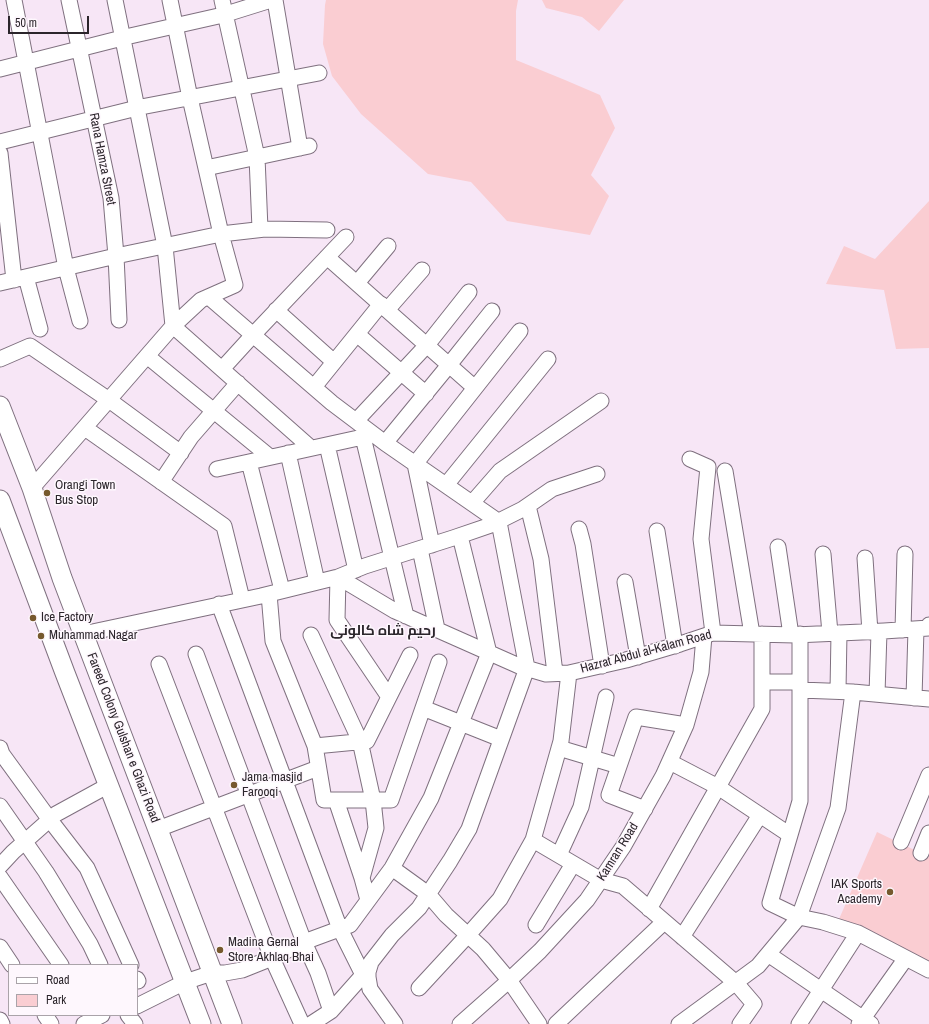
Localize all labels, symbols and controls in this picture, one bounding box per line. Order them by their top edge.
scale bar [10,8,91,34]
text: 50 m [15,15,37,31]
street label: Rana Hamza Street [85,112,119,206]
place label: Orangi Town Bus Stop [55,478,115,509]
marker: Orangi Town Bus Stop [42,488,52,498]
place label: Ice Factory [41,610,93,626]
marker: Ice Factory [28,613,38,623]
district label: رحیم شاہ کالونی [330,623,436,639]
street label: Hazrat Abdul al-Kalam Road [579,627,713,677]
place label: Muhammad Nagar [49,628,137,644]
marker: Muhammad Nagar [36,631,46,641]
street label: Fareed Colony Gulshan e Ghazi Road [83,651,163,825]
place label: Jama masjid Farooqi [242,770,302,801]
marker: Jama masjid Farooqi [229,780,239,790]
street label: Kamran Road [594,820,642,884]
place label: IAK Sports Academy [831,877,882,908]
marker: IAK Sports Academy [885,887,895,897]
place label: Madina Gernal Store Akhlaq Bhai [228,935,314,966]
marker: Madina Gernal Store Akhlaq Bhai [215,945,225,955]
legend [8,964,138,1016]
text: Road [46,972,70,988]
text: Park [46,992,66,1008]

